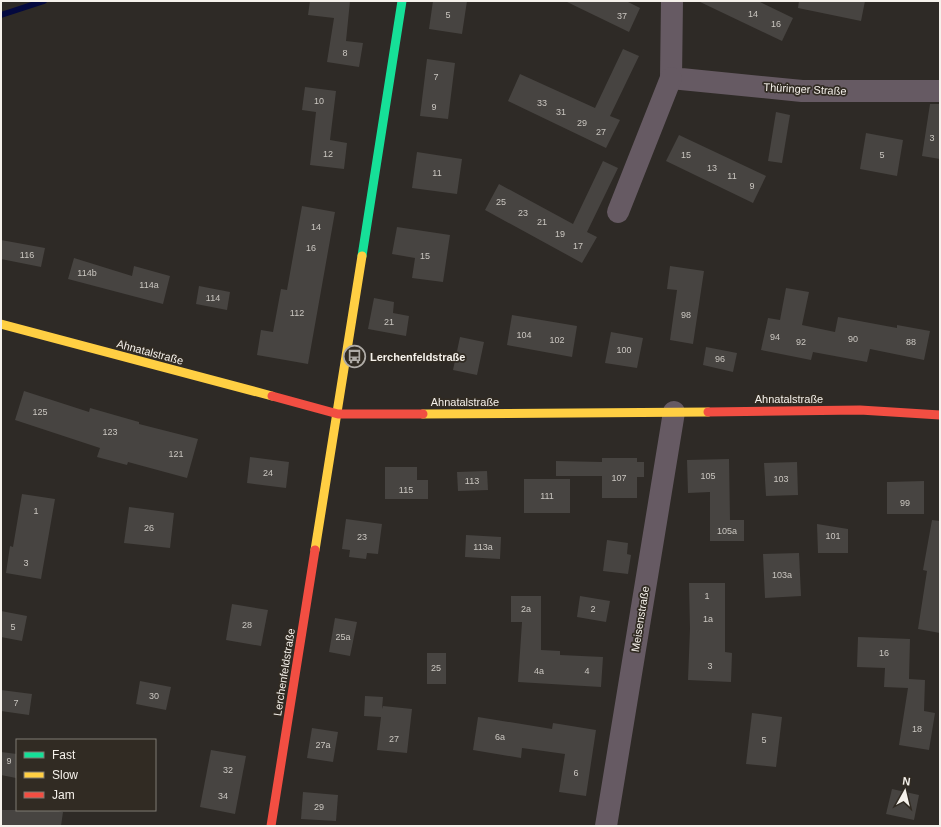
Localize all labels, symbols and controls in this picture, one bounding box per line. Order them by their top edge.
house number: 14 [748,9,758,19]
house number: 5 [445,10,451,20]
house number: 37 [617,11,627,21]
house number: 16 [771,19,781,29]
house number: 8 [342,48,348,58]
house number: 7 [433,72,439,82]
street label: Thüringer Straße [763,81,847,97]
house number: 10 [314,96,324,106]
house number: 33 [537,98,547,108]
house number: 9 [431,102,437,112]
house number: 31 [556,107,566,117]
house number: 29 [577,118,587,128]
house number: 27 [596,127,606,137]
house number: 3 [929,133,935,143]
house number: 12 [323,149,333,159]
house number: 15 [681,150,691,160]
house number: 5 [879,150,885,160]
house number: 13 [707,163,717,173]
house number: 11 [432,168,442,178]
house number: 11 [727,171,737,181]
house number: 9 [749,181,755,191]
house number: 25 [496,197,506,207]
house number: 23 [518,208,528,218]
house number: 21 [537,217,547,227]
house number: 14 [311,222,321,232]
house number: 19 [555,229,565,239]
house number: 17 [573,241,583,251]
house number: 16 [306,243,316,253]
house number: 116 [20,250,34,260]
house number: 15 [420,251,430,261]
house number: 114b [77,268,97,278]
house number: 114a [139,280,159,290]
house number: 114 [206,293,220,303]
house number: 112 [290,308,304,318]
house number: 98 [681,310,691,320]
house number: 21 [384,317,394,327]
house number: 104 [516,330,532,340]
house number: 94 [770,332,780,342]
house number: 90 [848,334,858,344]
house number: 102 [549,335,565,345]
street label: Ahnatalstraße [115,337,185,367]
house number: 92 [796,337,806,347]
house number: 88 [906,337,916,347]
bus stop icon: Lerchenfeldstraße [342,344,368,370]
house number: 100 [616,345,632,355]
place label: Lerchenfeldstraße [370,351,465,363]
house number: 96 [715,354,725,364]
street label: Ahnatalstraße [755,393,823,405]
street label: Ahnatalstraße [431,396,499,408]
house number: 125 [32,407,48,417]
house number: 123 [102,427,118,437]
house number: 121 [168,449,184,459]
house number: 24 [263,468,273,478]
house number: 105 [700,471,716,481]
house number: 107 [611,473,627,483]
house number: 103 [773,474,789,484]
house number: 113 [465,476,479,486]
house number: 115 [399,485,413,495]
house number: 111 [540,491,554,501]
house number: 99 [900,498,910,508]
house number: 1 [33,506,39,516]
house number: 26 [144,523,154,533]
house number: 105a [717,526,737,536]
house number: 101 [825,531,841,541]
house number: 23 [357,532,367,542]
house number: 113a [473,542,493,552]
house number: 3 [23,558,29,568]
house number: 103a [772,570,792,580]
street label: Meisenstraße [629,585,651,653]
house number: 1 [704,591,710,601]
house number: 2a [521,604,531,614]
house number: 2 [590,604,596,614]
house number: 1a [703,614,713,624]
house number: 28 [242,620,252,630]
house number: 5 [10,622,16,632]
street label: Lerchenfeldstraße [271,627,297,717]
house number: 25a [335,632,351,642]
house number: 16 [879,648,889,658]
house number: 3 [707,661,713,671]
house number: 25 [431,663,441,673]
house number: 4a [534,666,544,676]
house number: 4 [584,666,590,676]
house number: 30 [149,691,159,701]
house number: 7 [13,698,19,708]
house number: 18 [912,724,922,734]
house number: 6a [495,732,505,742]
house number: 27 [389,734,399,744]
house number: 5 [761,735,767,745]
legend [16,739,156,811]
house number: 27a [315,740,331,750]
text: Fast [52,748,76,762]
house number: 9 [6,756,12,766]
house number: 32 [223,765,233,775]
text: Slow [52,768,78,782]
house number: 6 [573,768,579,778]
north arrow [885,771,925,811]
text: N [902,775,911,788]
text: Jam [52,788,75,802]
house number: 34 [218,791,228,801]
house number: 29 [314,802,324,812]

